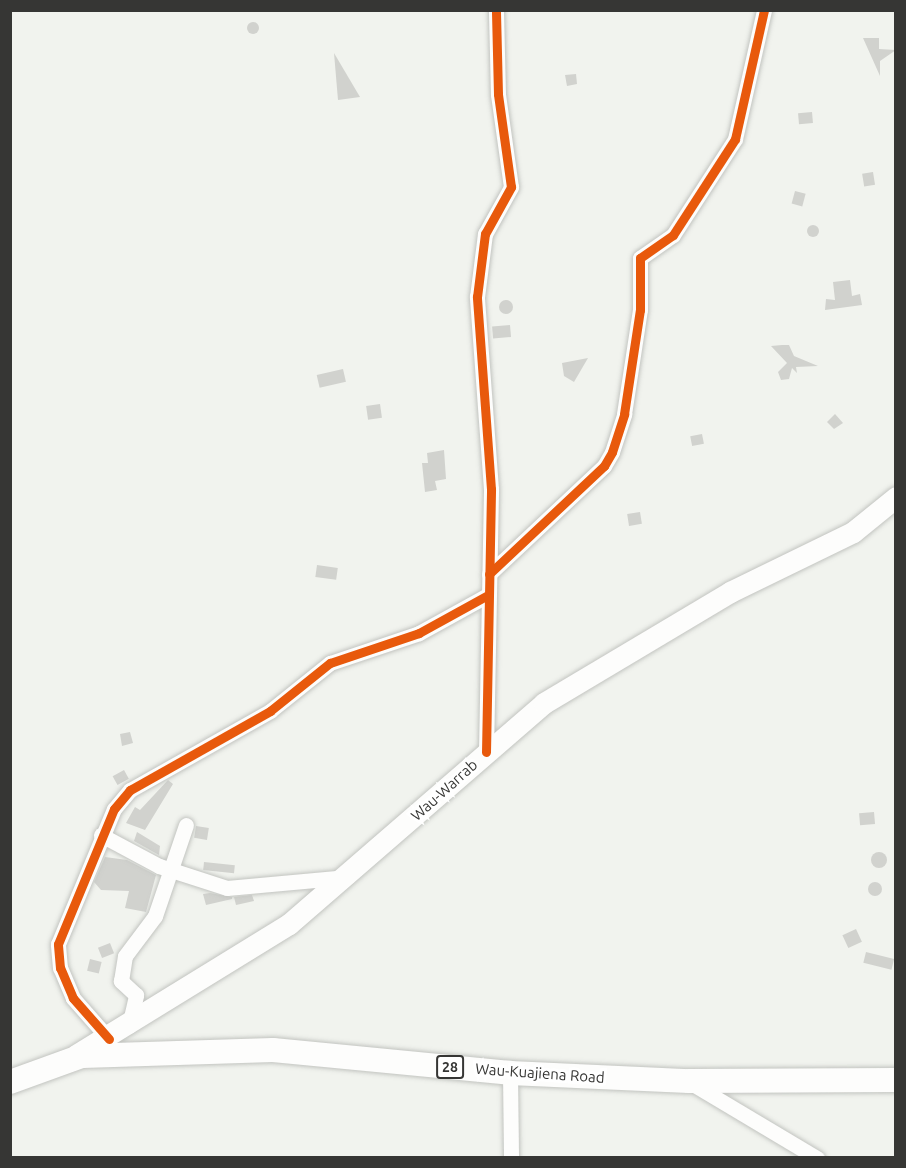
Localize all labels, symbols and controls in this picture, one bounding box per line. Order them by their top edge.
street label: Wau-Warrab [407,755,481,825]
road number: 28 [435,1056,465,1078]
street label: Wau-Kuajiena Road [475,1060,605,1086]

